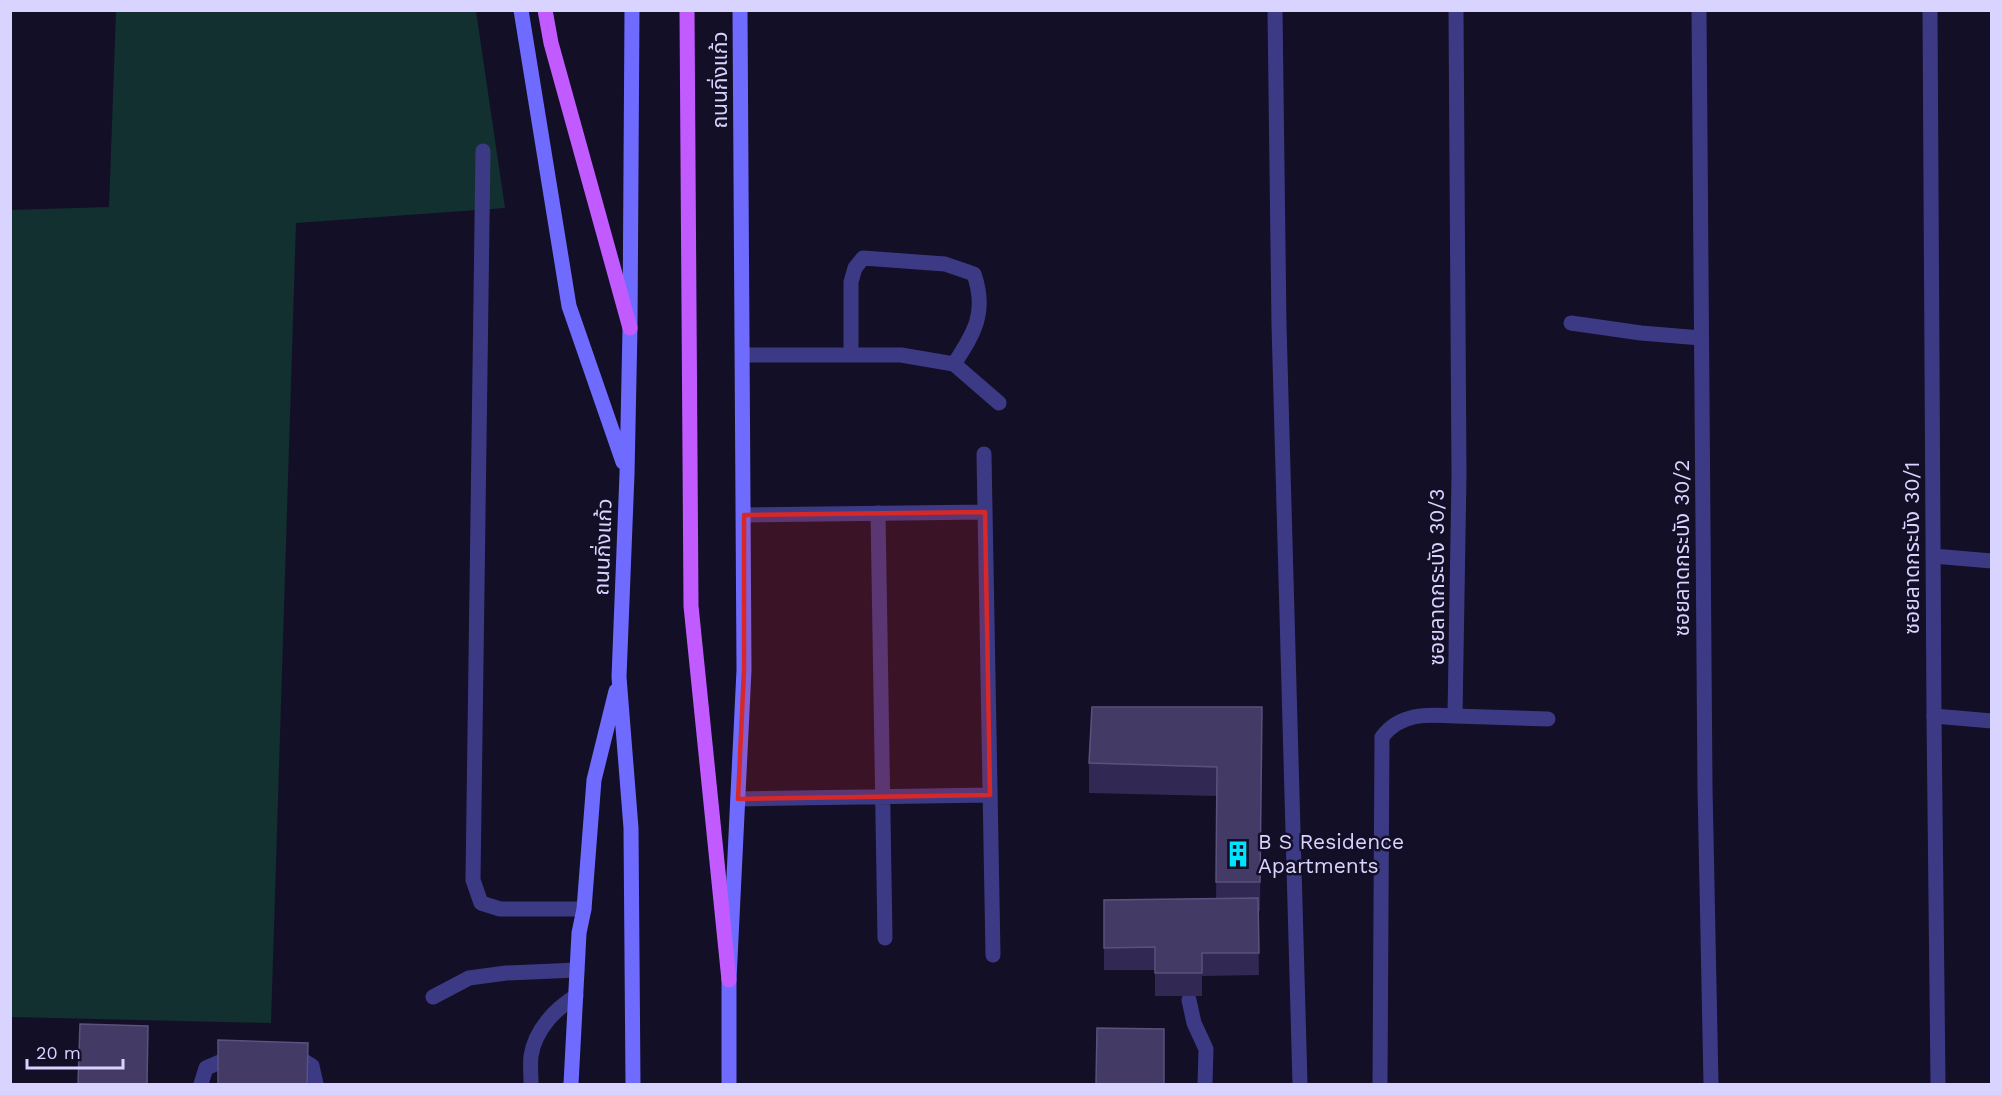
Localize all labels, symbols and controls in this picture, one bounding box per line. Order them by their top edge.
street label: ถนนกิ่งแก้ว [706,31,732,129]
street label: ซอยลาดกระบัง 30/2 [1669,459,1694,637]
street label: ซอยลาดกระบัง 30/1 [1899,461,1924,635]
street label: ซอยลาดกระบัง 30/3 [1424,488,1449,666]
street label: ถนนกิ่งแก้ว [588,498,617,596]
place label: B S Residence Apartments [1258,829,1404,878]
building icon: B S Residence Apartments [1223,839,1253,869]
scale bar [27,1032,123,1070]
text: 20 m [36,1042,81,1063]

